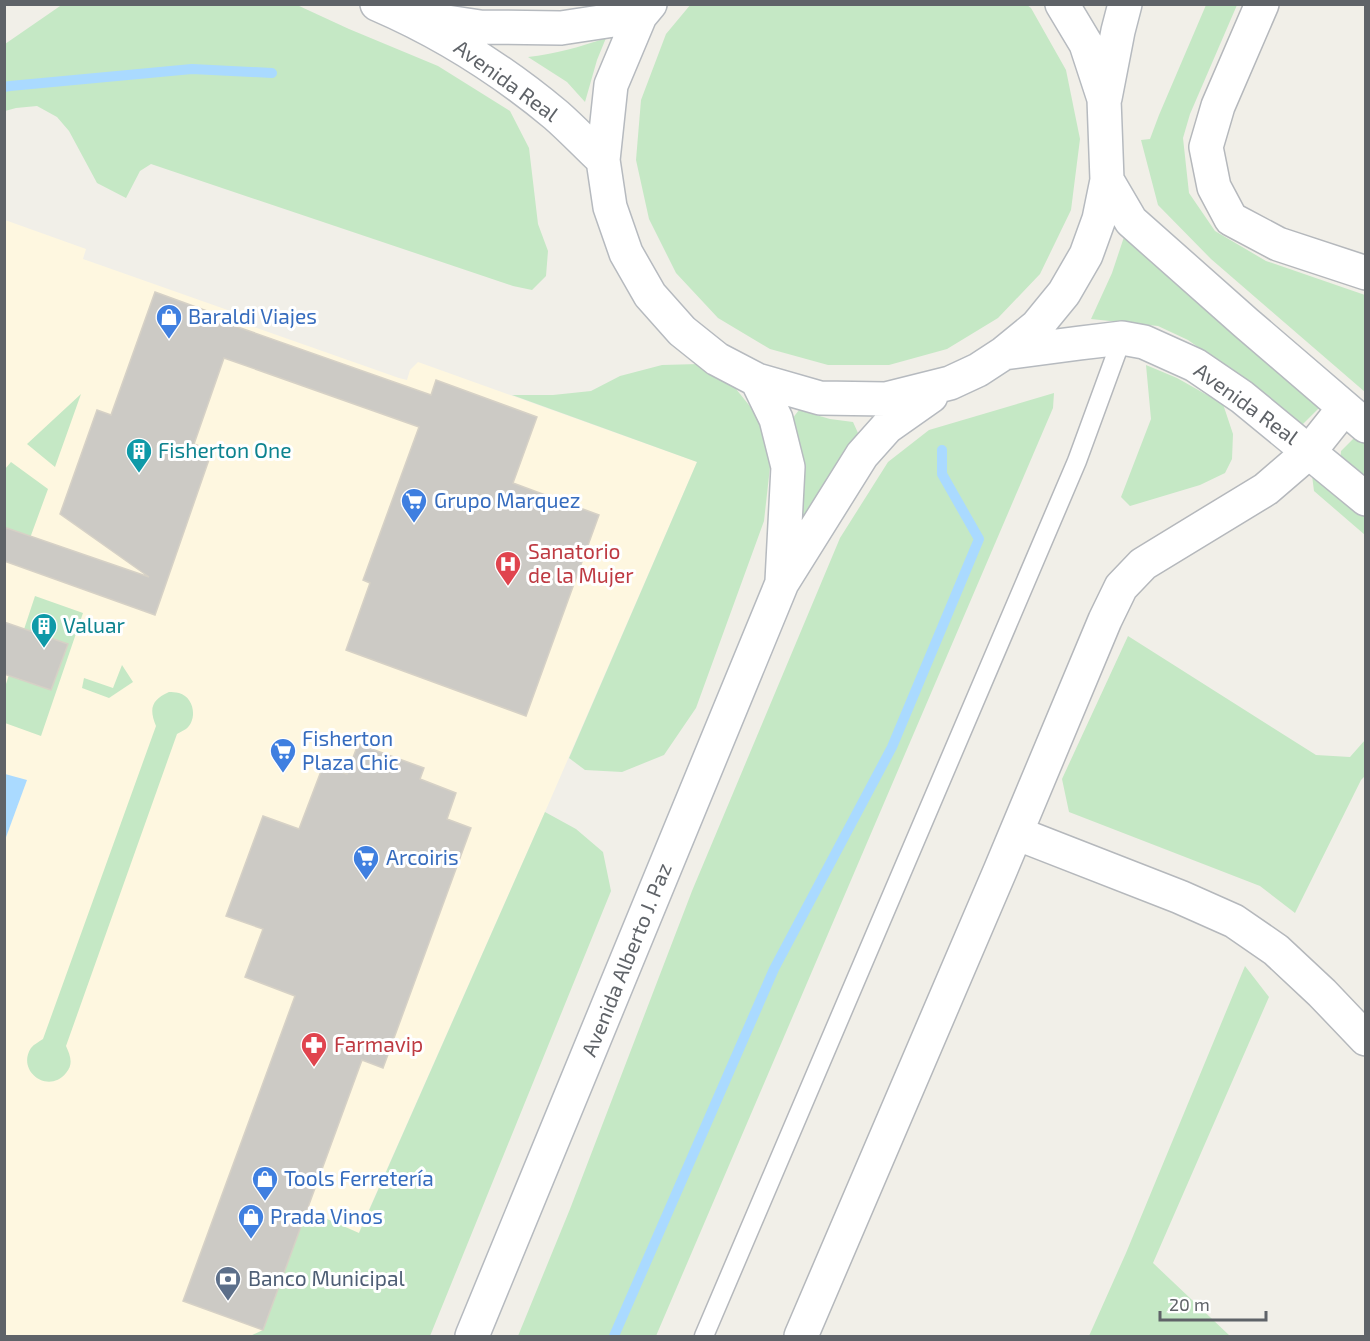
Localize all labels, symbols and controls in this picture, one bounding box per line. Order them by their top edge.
street label: Avenida Real [450,34,564,126]
shop icon: Baraldi Viajes [154,302,184,340]
place label: Baraldi Viajes [188,303,317,329]
street label: Avenida Real [1190,357,1304,449]
building icon: Fisherton One [124,436,154,474]
place label: Fisherton One [158,437,291,462]
supermarket icon: Grupo Marquez [399,486,429,524]
place label: Grupo Marquez [434,487,580,512]
place label: Sanatorio de la Mujer [528,538,634,588]
hospital icon: Sanatorio de la Mujer [493,549,523,587]
building icon: Valuar [29,611,59,649]
place label: Valuar [63,612,125,637]
place label: Fisherton Plaza Chic [302,725,399,774]
supermarket icon: Fisherton Plaza Chic [268,736,298,774]
supermarket icon: Arcoiris [351,843,381,881]
place label: Arcoiris [386,844,459,869]
street label: Avenida Alberto J. Paz [575,859,676,1060]
pharmacy icon: Farmavip [299,1030,329,1068]
place label: Farmavip [334,1031,423,1056]
shop icon: Tools Ferretería [250,1164,280,1202]
place label: Tools Ferretería [284,1165,434,1190]
shop icon: Prada Vinos [236,1202,266,1240]
place label: Prada Vinos [270,1203,383,1228]
bank icon: Banco Municipal [213,1264,243,1302]
place label: Banco Municipal [248,1265,405,1290]
scale bar [1160,1284,1266,1322]
text: 20 m [1169,1293,1210,1315]

